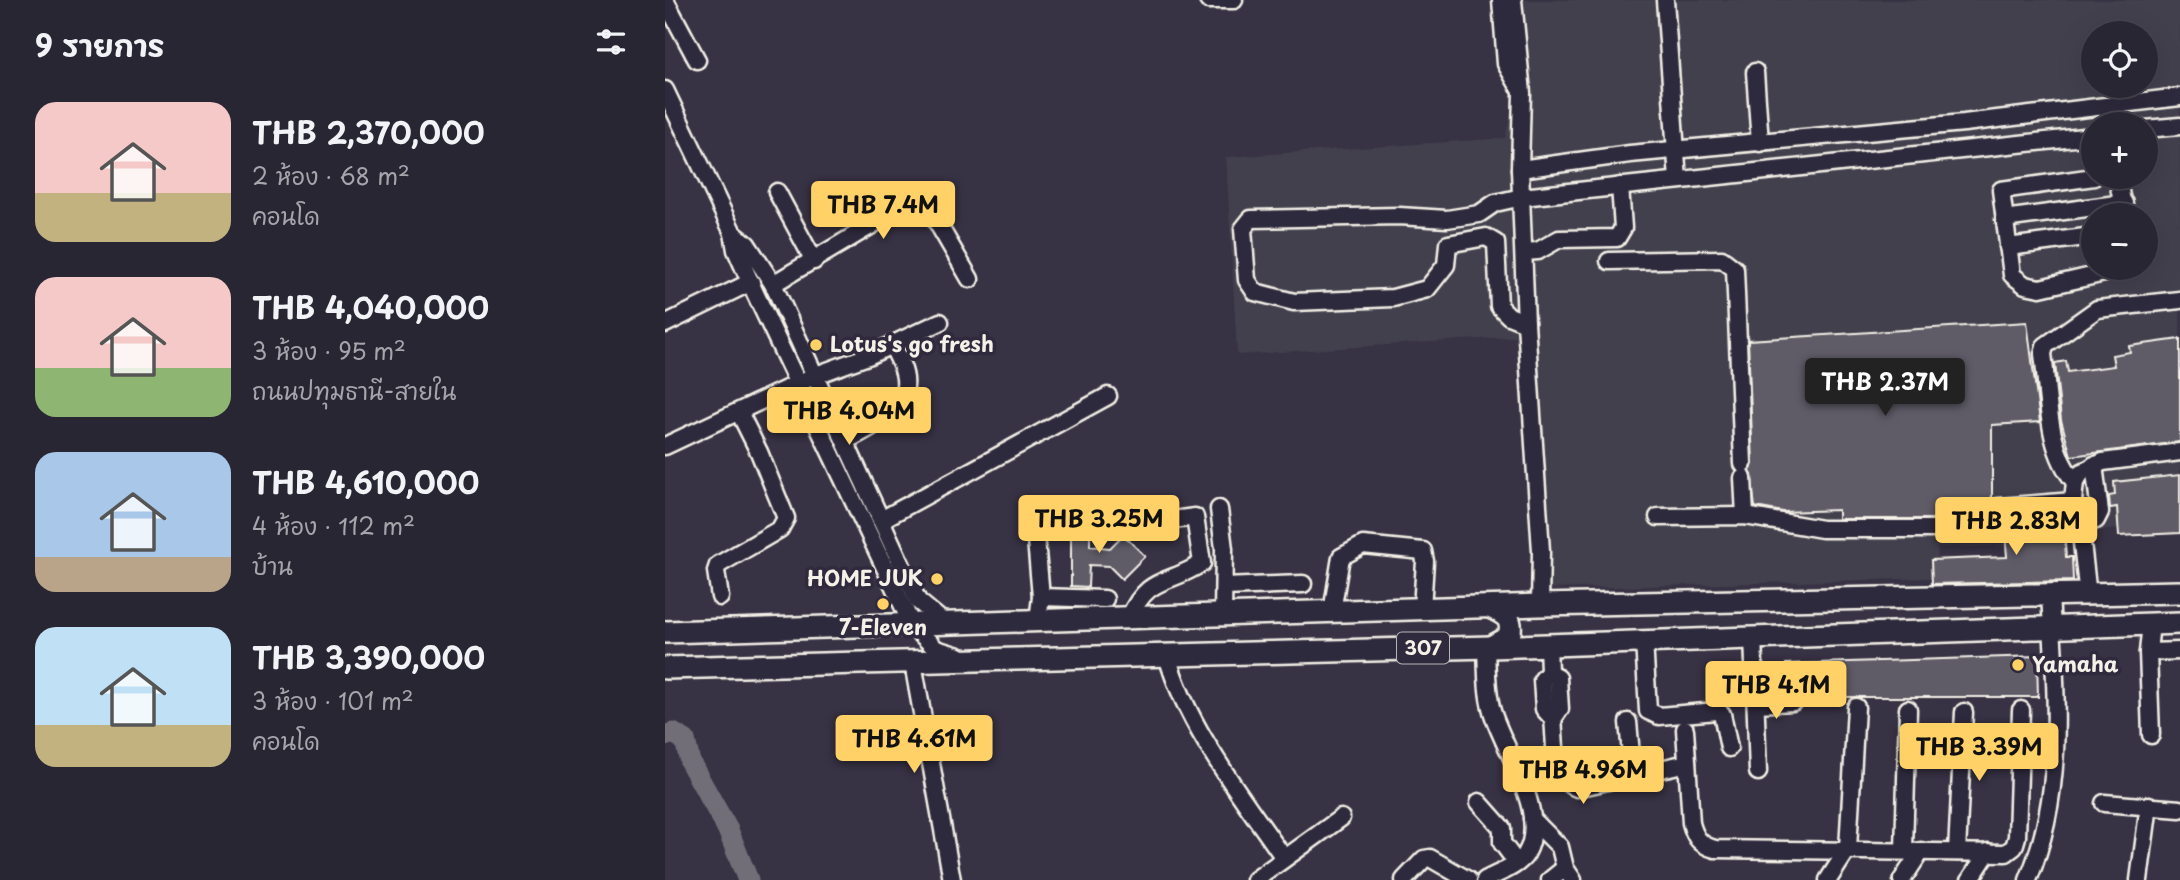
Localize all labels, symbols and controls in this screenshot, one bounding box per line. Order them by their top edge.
map controls [2081,21,2158,280]
button: locate [2081,21,2158,98]
text: 9 รายการ [35,22,164,67]
icon: filters [592,23,630,61]
text: THB 2,370,000 [252,109,485,154]
button: + [2081,112,2158,189]
icon: home [91,130,175,214]
text: 2 ห้อง · 68 m² [252,158,410,193]
pin: THB 7.4M [811,182,955,241]
text: THB 7.4M [827,186,939,221]
text: คอนโด [252,198,320,233]
button: − [2081,203,2158,280]
text: THB 4,040,000 [252,284,489,329]
icon: home [91,305,175,389]
place label: Lotus's go fresh [830,327,994,359]
text: 3 ห้อง · 95 m² [252,333,406,368]
marker: Lotus's go fresh [808,337,824,353]
pin: THB 2.37M [1805,358,1965,418]
text: THB 2.37M [1821,363,1949,398]
text: ถนนปทุมธานี-สายใน [252,373,456,408]
pin: THB 4.04M [769,388,929,447]
text: THB 4.04M [783,392,915,427]
text: THB 4,610,000 [252,459,479,504]
icon: home [91,480,175,564]
pin: THB 3.25M [1019,496,1179,555]
pin: THB 2.83M [1936,498,2096,557]
text: THB 3.25M [1034,500,1164,535]
text: THB 2.83M [1951,502,2081,537]
text: 4 ห้อง · 112 m² [252,508,415,543]
text: บ้าน [252,548,293,583]
place label: HOME JUK [807,561,923,593]
marker: HOME JUK [929,571,945,587]
marker: 7-Eleven [875,596,891,612]
place label: 7-Eleven [839,610,927,642]
road number: 307 [1397,632,1449,664]
text: THB 3,390,000 [252,634,485,679]
place label: Yamaha [2032,647,2119,679]
icon: home [91,655,175,739]
marker: Yamaha [2010,657,2026,673]
pin: THB 4.1M [1704,662,1848,721]
text: THB 4.1M [1721,666,1831,701]
text: 3 ห้อง · 101 m² [252,683,414,718]
pin: THB 4.61M [834,716,994,775]
text: THB 4.61M [852,720,976,755]
text: คอนโด [252,723,320,758]
pin: THB 3.39M [1899,724,2059,783]
text: THB 3.39M [1915,728,2043,763]
pin: THB 4.96M [1503,746,1663,806]
text: THB 4.96M [1519,751,1647,786]

